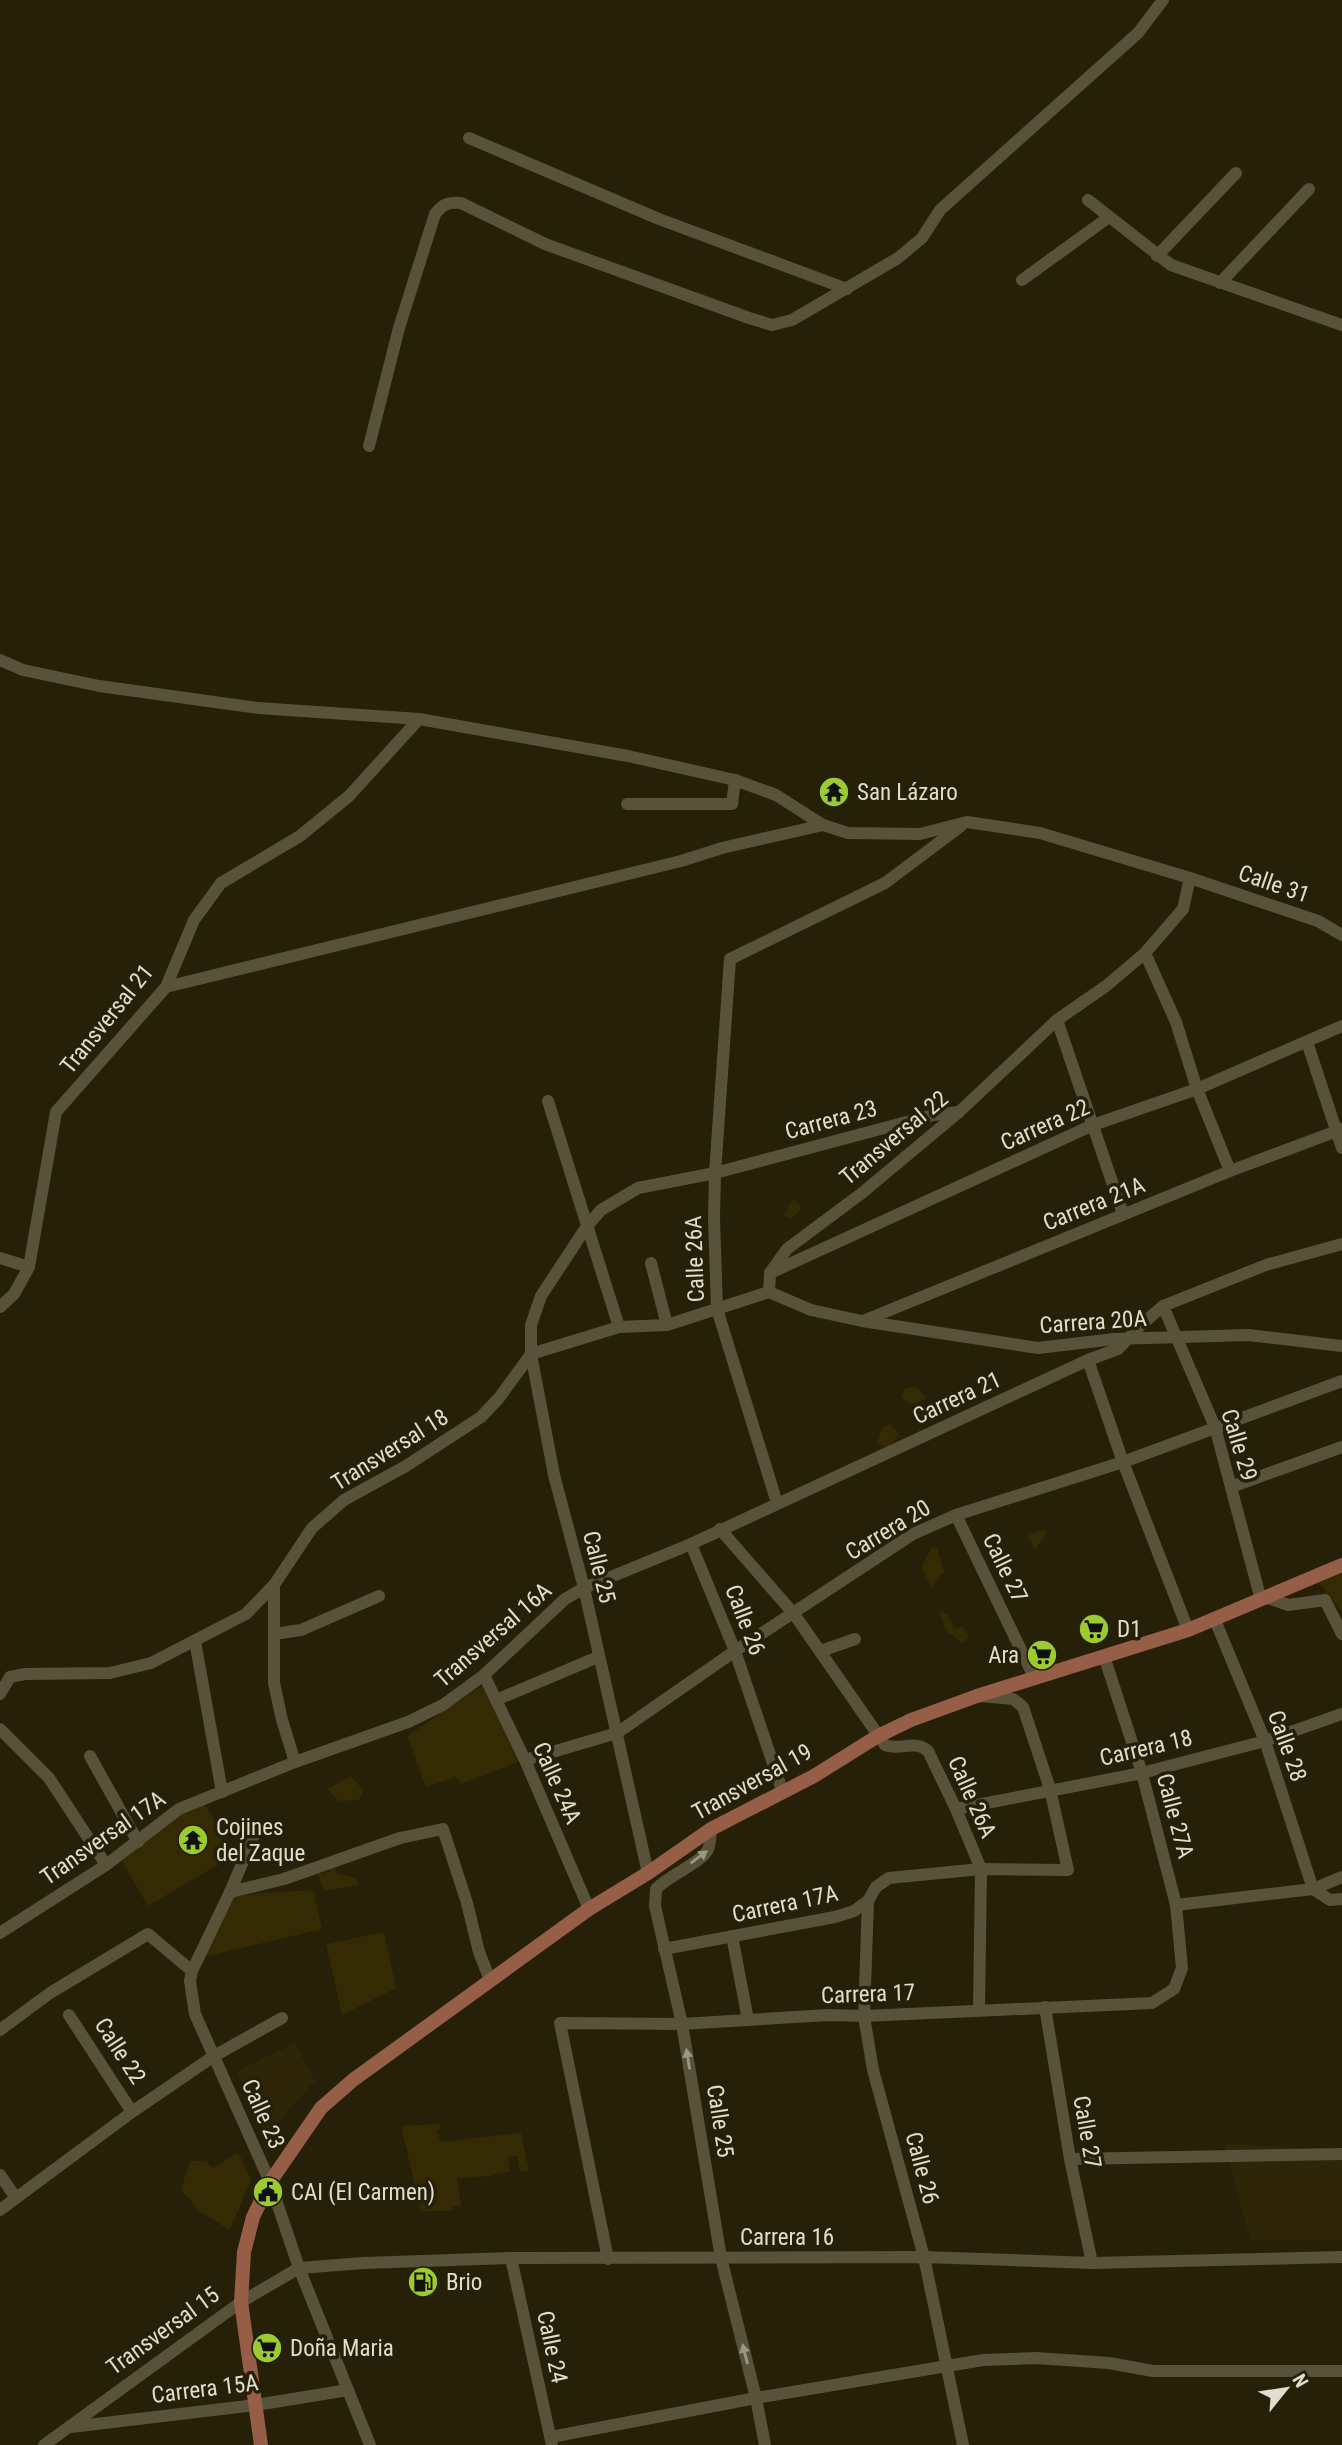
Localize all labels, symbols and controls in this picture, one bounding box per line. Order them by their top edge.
temple icon: San Lázaro [817,775,851,809]
place label: San Lázaro [857,779,958,806]
street label: Calle 31 [1235,859,1313,909]
street label: Transversal 21 [55,959,159,1079]
street label: Transversal 22 [835,1085,953,1191]
street label: Carrera 22 [996,1094,1094,1156]
street label: Carrera 23 [782,1095,880,1145]
street label: Carrera 21A [1039,1171,1149,1237]
street label: Calle 26A [680,1215,710,1303]
street label: Carrera 20A [1038,1305,1148,1339]
street label: Carrera 21 [909,1366,1005,1430]
street label: Transversal 18 [327,1403,453,1497]
street label: Calle 29 [1215,1406,1263,1484]
street label: Carrera 20 [841,1494,935,1566]
street label: Calle 25 [577,1528,621,1606]
street label: Calle 27 [977,1529,1033,1607]
street label: Transversal 16A [429,1577,557,1693]
street label: Calle 26 [719,1581,771,1659]
supermarket icon: D1 [1077,1612,1111,1646]
place label: D1 [1117,1616,1141,1643]
supermarket icon: Ara [1025,1638,1059,1672]
place label: Ara [988,1642,1019,1669]
street label: Calle 28 [1262,1707,1312,1785]
street label: Carrera 18 [1097,1724,1195,1772]
street label: Calle 24A [527,1738,587,1828]
street label: Transversal 19 [687,1738,817,1826]
street label: Calle 26A [942,1752,1002,1842]
street label: Calle 27A [1151,1771,1199,1861]
street label: Transversal 17A [36,1785,170,1891]
place label: Cojines del Zaque [216,1814,305,1867]
temple icon: Cojines del Zaque [176,1823,210,1857]
one-way arrow [690,1851,708,1865]
street label: Carrera 17A [730,1880,840,1928]
street label: Carrera 17 [820,1979,916,2009]
street label: Calle 22 [89,2013,151,2089]
one-way arrow [682,2048,693,2070]
street label: Calle 23 [236,2075,290,2153]
street label: Calle 25 [701,2083,739,2159]
street label: Calle 27 [1067,2094,1107,2170]
street label: Calle 26 [899,2129,945,2207]
public building icon: CAI (El Carmen) [251,2175,285,2209]
place label: CAI (El Carmen) [291,2179,435,2206]
street label: Carrera 16 [740,2224,834,2251]
fuel station icon: Brio [406,2265,440,2299]
place label: Brio [446,2269,482,2296]
street label: Transversal 15 [101,2281,225,2381]
street label: Calle 24 [531,2308,573,2386]
supermarket icon: Doña Maria [250,2331,284,2365]
place label: Doña Maria [290,2335,394,2362]
one-way arrow [739,2343,750,2365]
north arrow [1251,2354,1321,2424]
street label: Carrera 15A [150,2369,260,2409]
text: N [1287,2370,1313,2392]

